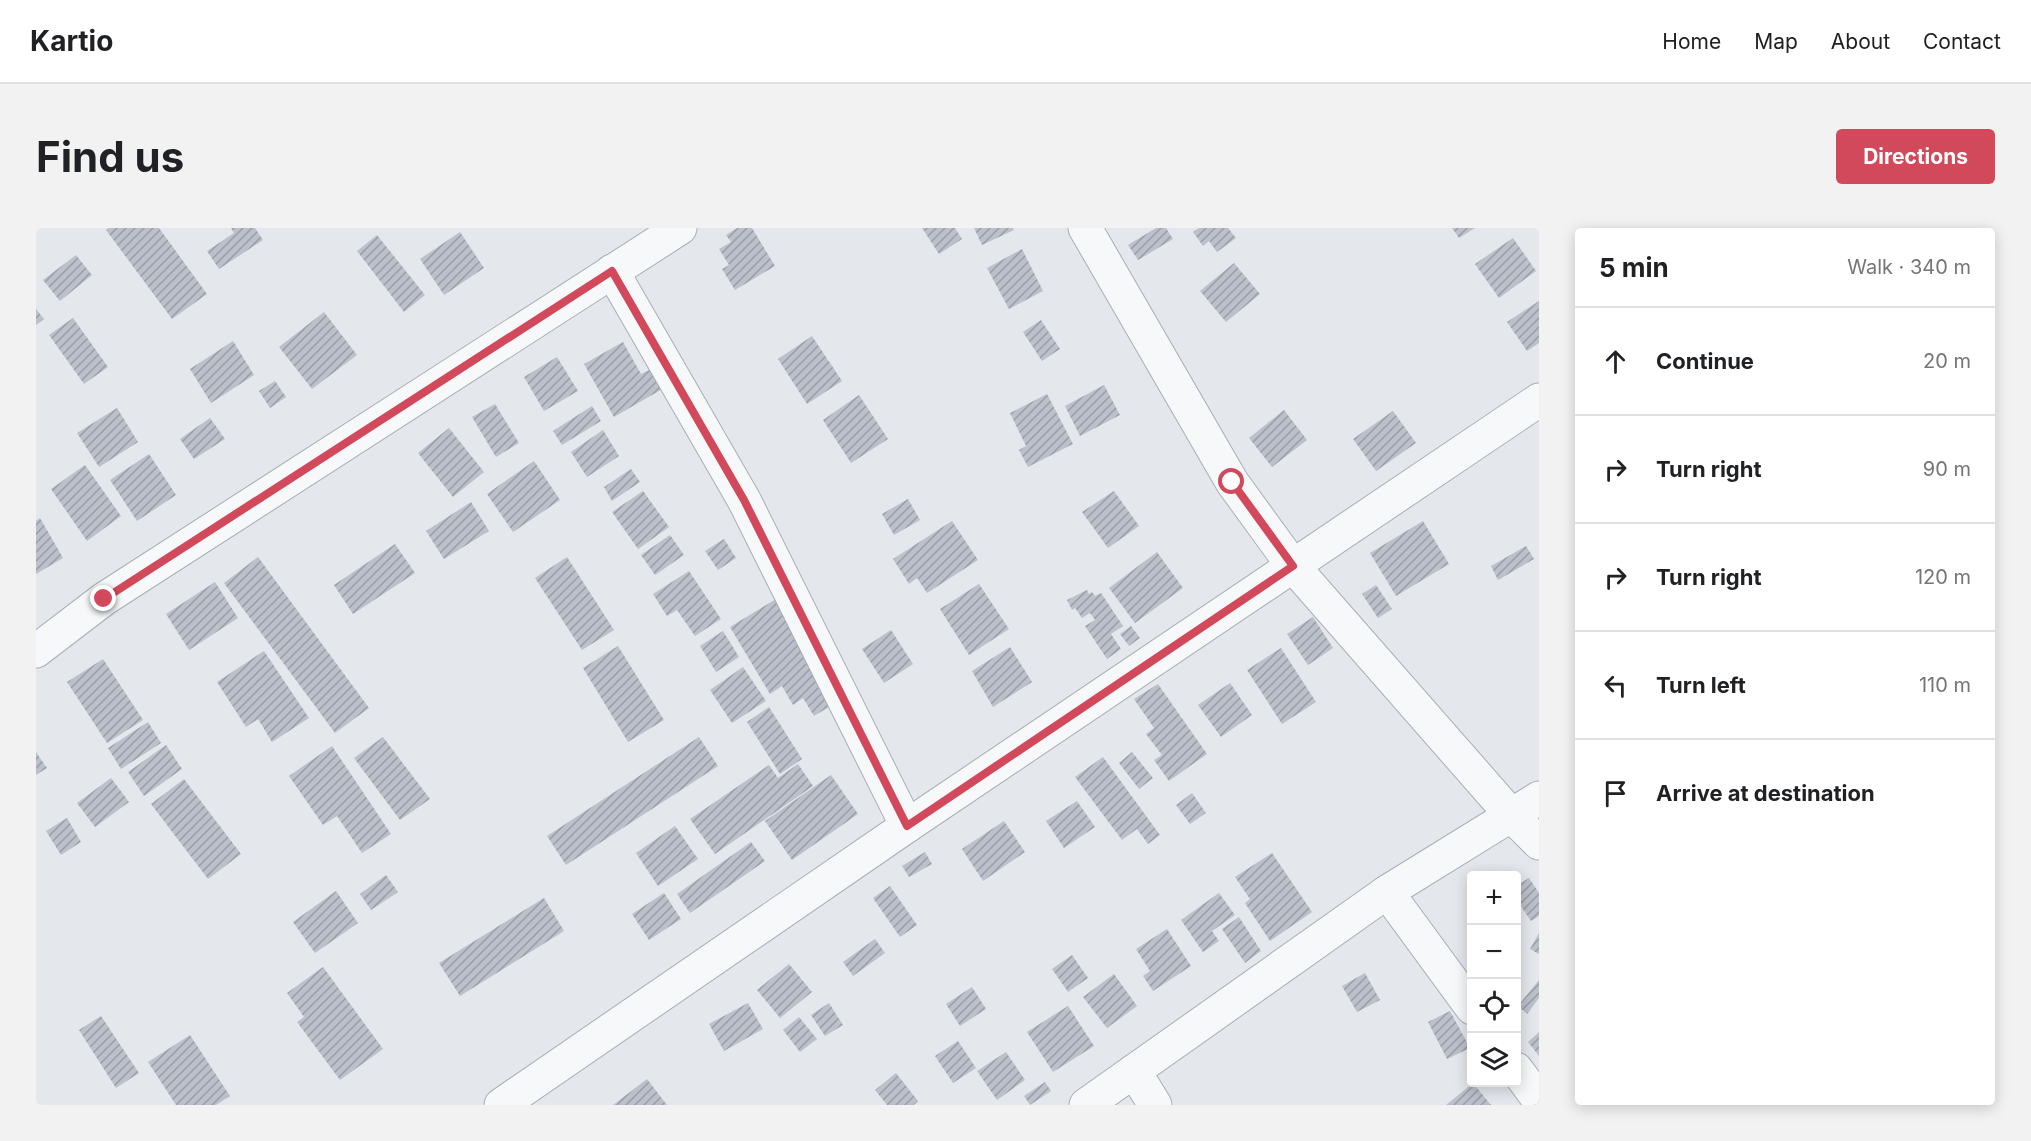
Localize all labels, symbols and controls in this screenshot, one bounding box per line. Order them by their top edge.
text: Kartio [30,24,113,58]
text: Home [1662,29,1721,54]
text: Map [1754,29,1798,54]
text: About [1831,29,1890,54]
text: Contact [1923,29,2001,54]
button: Directions [1836,129,1995,184]
text: Find us [36,131,184,182]
text: 5 min [1599,252,1669,283]
text: Walk · 340 m [1847,255,1971,279]
icon: ahead [1599,345,1632,378]
text: Continue [1656,348,1754,374]
text: 20 m [1923,349,1971,373]
icon: right [1599,453,1632,486]
text: Turn right [1656,456,1762,482]
text: 90 m [1923,457,1971,481]
route start [1218,468,1244,494]
icon: right [1599,561,1632,594]
text: Turn right [1656,564,1762,590]
text: 120 m [1915,565,1971,589]
route end [90,585,116,611]
icon: left [1599,669,1632,702]
text: Turn left [1656,672,1746,698]
text: 110 m [1919,673,1971,697]
icon: arrive [1599,777,1632,810]
text: Arrive at destination [1656,780,1875,806]
map controls [1467,871,1521,1087]
button: + [1467,871,1521,925]
button: − [1467,925,1521,979]
button: locate [1467,979,1521,1033]
button: layers [1467,1033,1521,1087]

